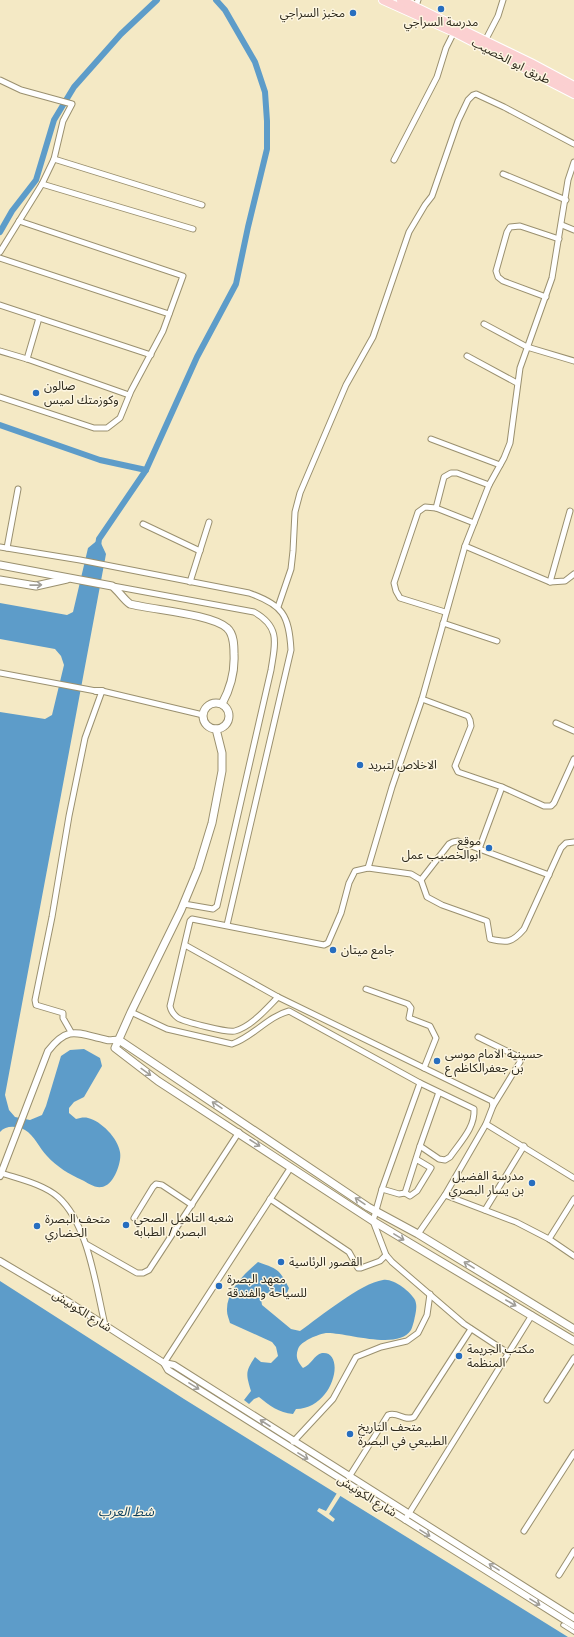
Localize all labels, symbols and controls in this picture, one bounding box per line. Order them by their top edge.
place label: مخبز السراجي [280,4,345,23]
marker: مدرسة السراجي [436,4,446,14]
marker: مخبز السراجي [348,8,358,18]
place label: مدرسة السراجي [404,13,478,32]
street label: طريق ابو الخصيب [469,33,554,88]
place label: صالون وكوزمتك لميس [44,377,119,408]
marker: صالون وكوزمتك لميس [31,388,41,398]
one-way arrow [29,581,42,589]
place label: الاخلاص لتبريد [368,756,437,773]
marker: الاخلاص لتبريد [355,760,365,770]
place label: موقع ابوالخصيب عمل [402,832,481,863]
marker: موقع ابوالخصيب عمل [484,843,494,853]
place label: جامع ميتان [341,941,394,959]
marker: جامع ميتان [328,945,338,955]
place label: حسينية الامام موسى بن جعفرالكاظم ع [445,1045,543,1077]
marker: حسينية الامام موسى بن جعفرالكاظم ع [432,1056,442,1066]
one-way arrow [140,1068,151,1076]
one-way arrow [211,1101,223,1109]
one-way arrow [249,1139,260,1147]
place label: مدرسة الفضيل بن يسار البصري [449,1167,524,1200]
marker: مدرسة الفضيل بن يسار البصري [527,1178,537,1188]
one-way arrow [355,1197,366,1205]
place label: شعبه التاهيل الصحي البصره / الطبابه [134,1209,234,1240]
place label: متحف البصرة الحضاري [45,1210,110,1243]
marker: شعبه التاهيل الصحي البصره / الطبابه [121,1220,131,1230]
marker: متحف البصرة الحضاري [32,1221,42,1231]
one-way arrow [393,1233,405,1241]
place label: القصور الرئاسية [289,1253,362,1270]
marker: القصور الرئاسية [276,1257,286,1267]
one-way arrow [463,1261,475,1269]
place label: معهد البصرة للسياحة والفندقة [227,1270,307,1301]
marker: معهد البصرة للسياحة والفندقة [214,1281,224,1291]
street label: شارع الكونيش [49,1286,115,1336]
one-way arrow [505,1299,517,1307]
place label: مكتب الجريمة المنظمة [467,1340,534,1371]
marker: مكتب الجريمة المنظمة [454,1351,464,1361]
one-way arrow [188,1382,199,1391]
place label: متحف التاريخ الطبيعي في البصرة [358,1418,447,1451]
one-way arrow [259,1419,271,1427]
marker: متحف التاريخ الطبيعي في البصرة [345,1429,355,1439]
one-way arrow [297,1452,308,1460]
street label: شارع الكونيش [334,1471,400,1521]
water label: شط العرب [98,1502,155,1520]
one-way arrow [419,1529,430,1537]
one-way arrow [488,1563,499,1571]
one-way arrow [529,1598,541,1606]

